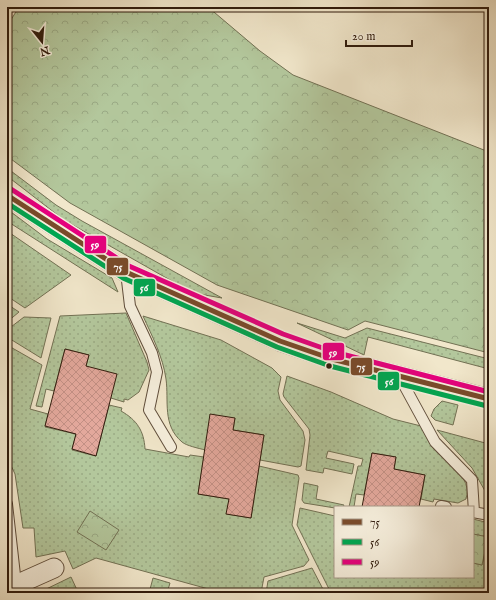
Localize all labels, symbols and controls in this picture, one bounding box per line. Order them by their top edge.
north arrow [22,22,62,62]
scale bar [346,22,412,48]
text: 20 m [352,29,375,44]
text: N [38,42,52,59]
line badge: 59 [84,235,107,254]
text: 59 [91,238,100,252]
line badge: 75 [106,257,129,276]
text: 75 [113,260,123,274]
line badge: 56 [133,278,156,297]
text: 56 [140,281,150,295]
line badge: 59 [322,342,345,361]
text: 59 [329,346,338,360]
line badge: 75 [350,357,373,376]
text: 75 [356,360,366,374]
unlabelled marker [324,361,334,371]
line badge: 56 [377,371,400,391]
text: 56 [385,375,395,389]
legend [334,506,474,578]
text: 75 [370,515,381,530]
text: 56 [370,535,380,550]
text: 59 [370,555,380,570]

